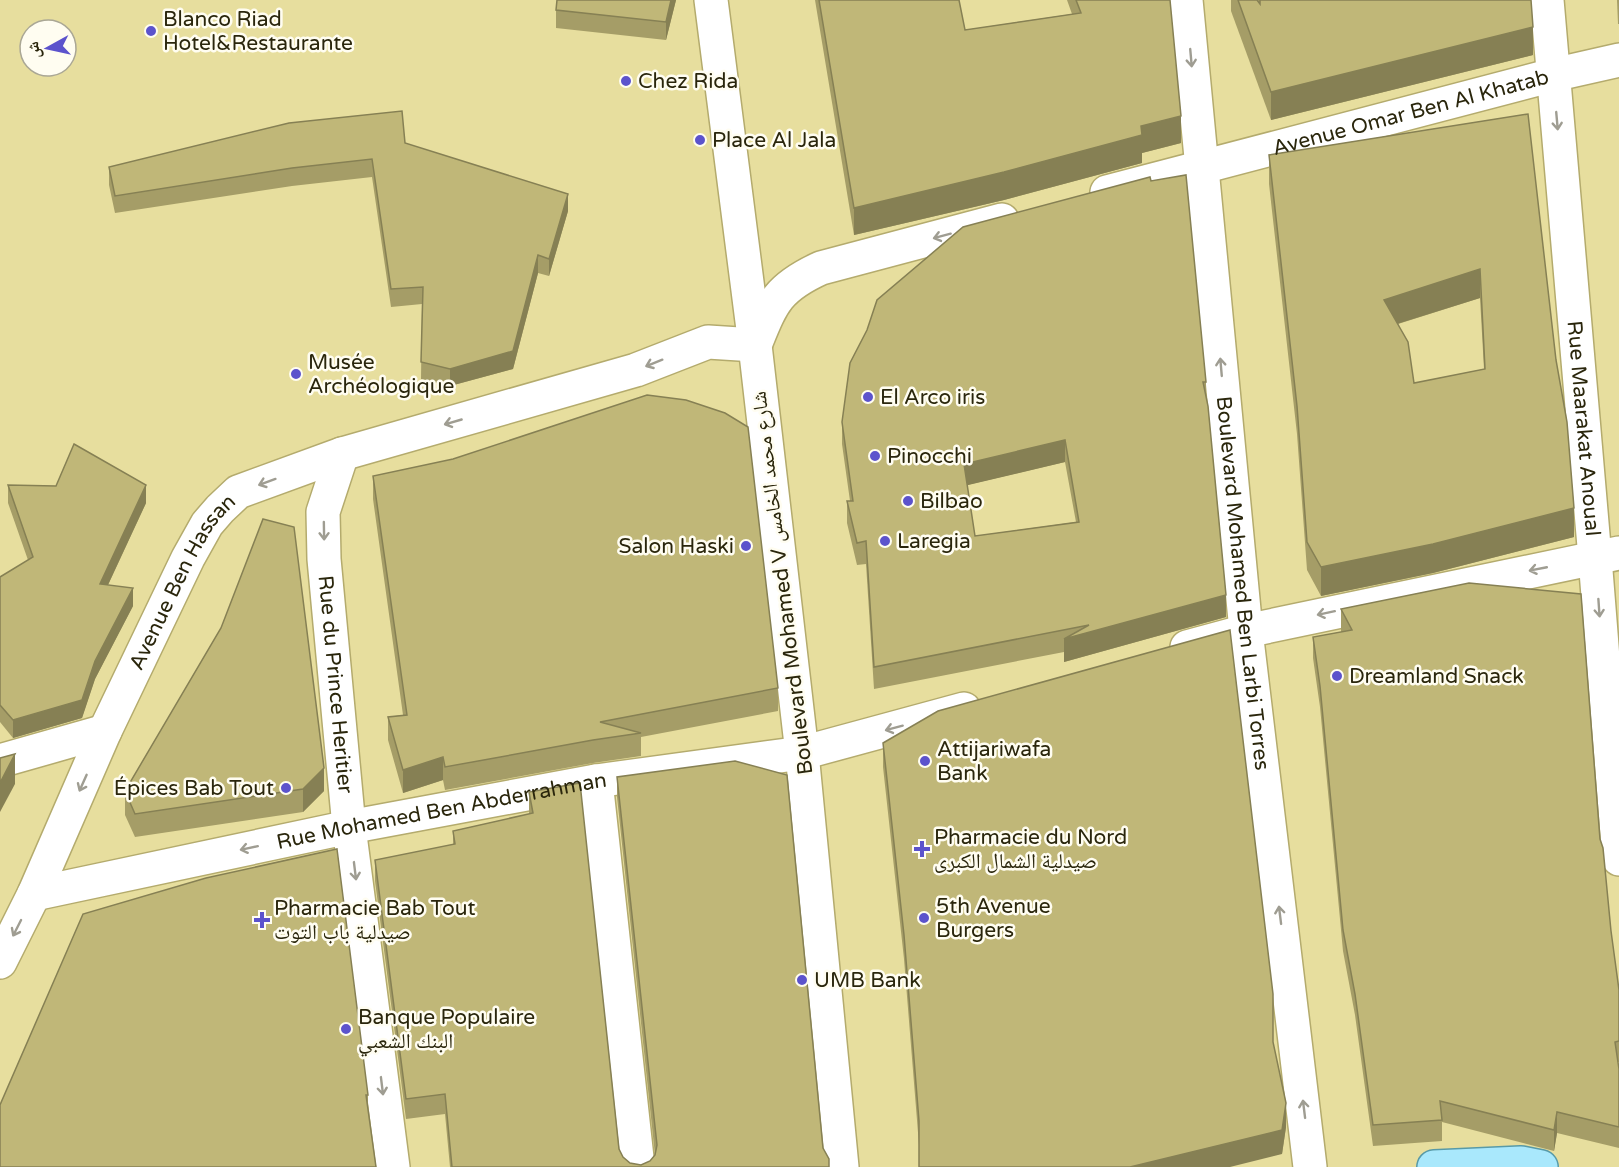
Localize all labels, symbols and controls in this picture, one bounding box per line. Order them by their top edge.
place label: Blanco Riad Hotel&Restaurante [163,7,353,56]
north arrow [18,18,78,78]
marker: Blanco Riad Hotel&Restaurante [144,24,158,38]
text: ش [23,40,45,60]
one-way arrow [1186,48,1197,68]
street label: Avenue Omar Ben Al Khatab [1270,65,1552,161]
place label: Chez Rida [638,69,738,94]
marker: Chez Rida [619,74,633,88]
one-way arrow [1552,111,1563,130]
place label: Place Al Jala [712,128,836,153]
marker: Place Al Jala [693,133,707,147]
one-way arrow [933,230,952,242]
street label: Rue Maarakat Anoual [1562,320,1605,537]
place label: Musée Archéologique [308,350,454,399]
one-way arrow [1215,357,1226,377]
one-way arrow [645,359,663,370]
marker: Musée Archéologique [289,367,303,381]
place label: El Arco iris [880,385,985,410]
street label: Boulevard Mohamed V شارع محمد الخامس [747,390,818,776]
marker: El Arco iris [861,390,875,404]
street label: Boulevard Mohamed Ben Larbi Torres [1211,395,1275,772]
one-way arrow [444,417,463,428]
place label: Pinocchi [887,444,972,469]
marker: Pinocchi [868,449,882,463]
one-way arrow [258,477,277,488]
street label: Avenue Ben Hassan [124,489,241,674]
place label: Bilbao [920,489,983,514]
marker: Bilbao [901,494,915,508]
one-way arrow [318,521,329,541]
place label: Laregia [897,529,971,554]
place label: Salon Haski [619,534,734,559]
marker: Laregia [878,534,892,548]
marker: Salon Haski [739,539,753,553]
one-way arrow [1529,564,1548,575]
street label: Rue du Prince Heritier [313,574,358,795]
one-way arrow [1594,598,1605,618]
one-way arrow [1317,608,1336,620]
place label: Dreamland Snack [1349,664,1524,689]
marker: Dreamland Snack [1330,669,1344,683]
one-way arrow [885,723,904,734]
place label: Attijariwafa Bank [937,737,1051,786]
marker: Attijariwafa Bank [918,754,932,768]
street label: Rue Mohamed Ben Abderrahman [274,768,608,855]
one-way arrow [76,774,87,792]
place label: Épices Bab Tout [114,776,274,801]
marker: Épices Bab Tout [279,781,293,795]
place label: Pharmacie du Nord صيدلية الشمال الكبرى [934,825,1127,874]
marker: Pharmacie du Nord صيدلية الشمال الكبرى [915,842,929,856]
one-way arrow [240,843,259,855]
one-way arrow [350,861,361,881]
place label: 5th Avenue Burgers [936,894,1051,943]
place label: Pharmacie Bab Tout صيدلية باب التوت [274,896,476,945]
one-way arrow [1275,906,1286,926]
marker: 5th Avenue Burgers [917,911,931,925]
marker: Pharmacie Bab Tout صيدلية باب التوت [255,913,269,927]
one-way arrow [11,919,23,936]
place label: UMB Bank [814,968,921,993]
marker: UMB Bank [795,973,809,987]
place label: Banque Populaire البنك الشعبي [358,1005,535,1057]
marker: Banque Populaire البنك الشعبي [339,1022,353,1036]
one-way arrow [377,1075,388,1095]
one-way arrow [1298,1099,1309,1119]

